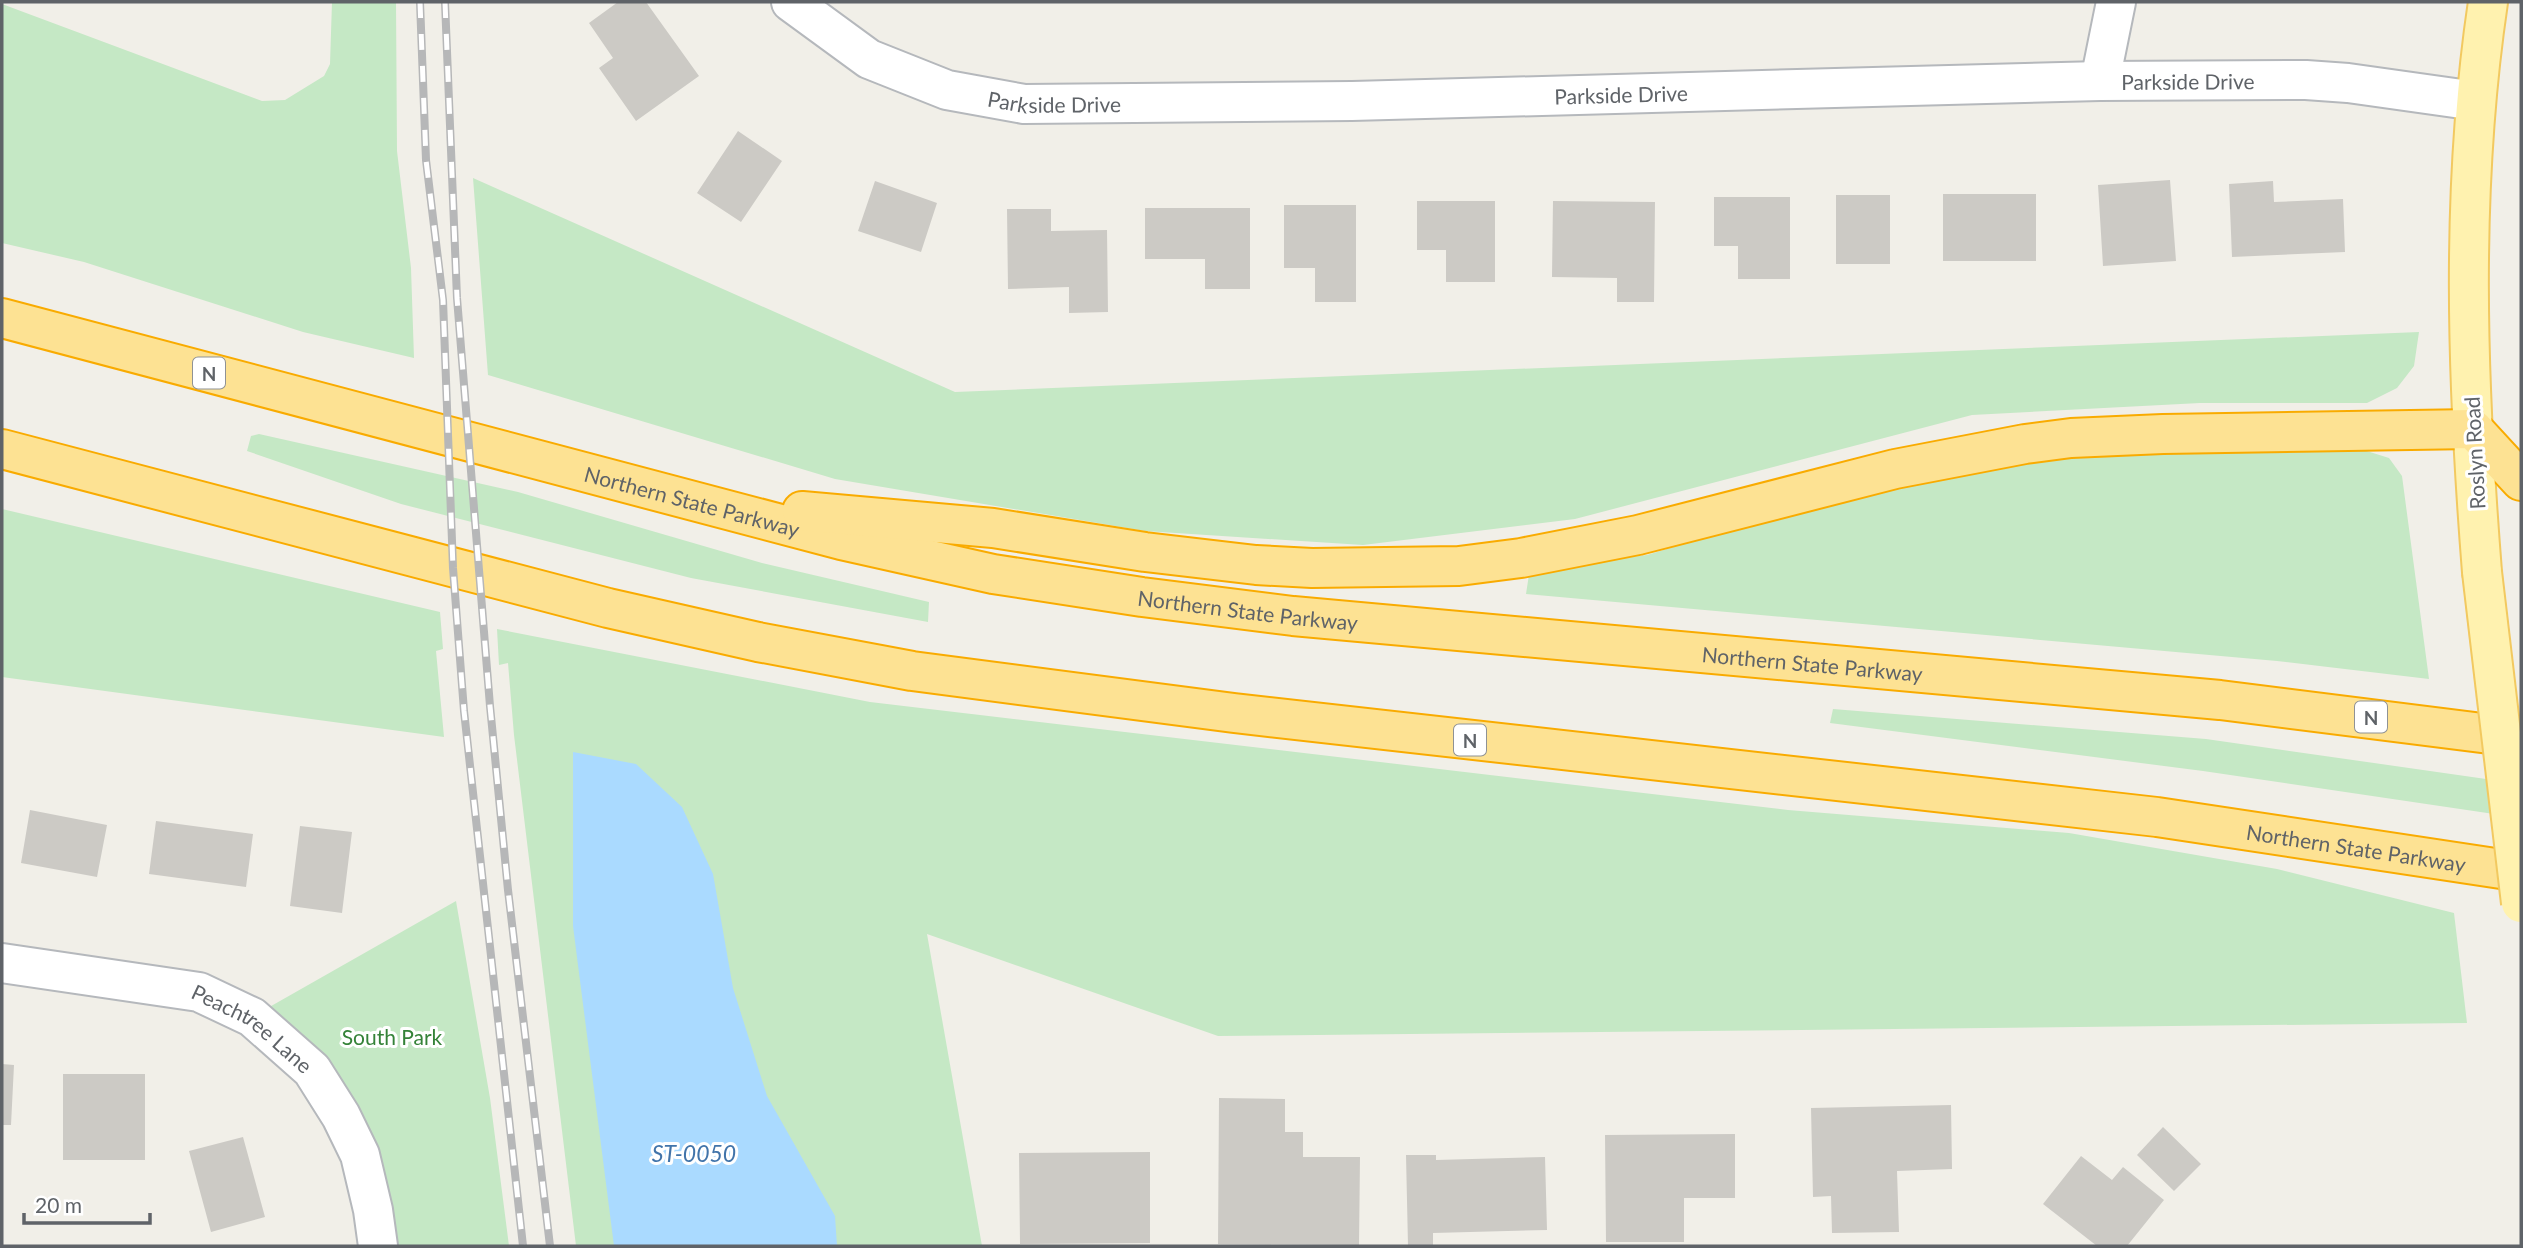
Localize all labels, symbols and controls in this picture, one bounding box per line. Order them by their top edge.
street label: Parkside Drive [2121,68,2255,93]
street label: Parkside Drive [1554,80,1688,108]
street label: Parkside Drive [986,85,1121,117]
road number: N [193,358,225,388]
street label: Roslyn Road [2459,396,2489,510]
street label: Northern State Parkway [582,460,803,541]
street label: Northern State Parkway [1136,584,1359,634]
street label: Northern State Parkway [1701,641,1924,686]
road number: N [2355,702,2387,732]
road number: N [1454,724,1486,755]
street label: Northern State Parkway [2245,818,2468,876]
street label: Peachtree Lane [188,978,318,1077]
park label: South Park [342,1024,443,1049]
water label: ST-0050 [652,1139,736,1167]
scale bar [24,1182,150,1226]
text: 20 m [35,1192,82,1217]

